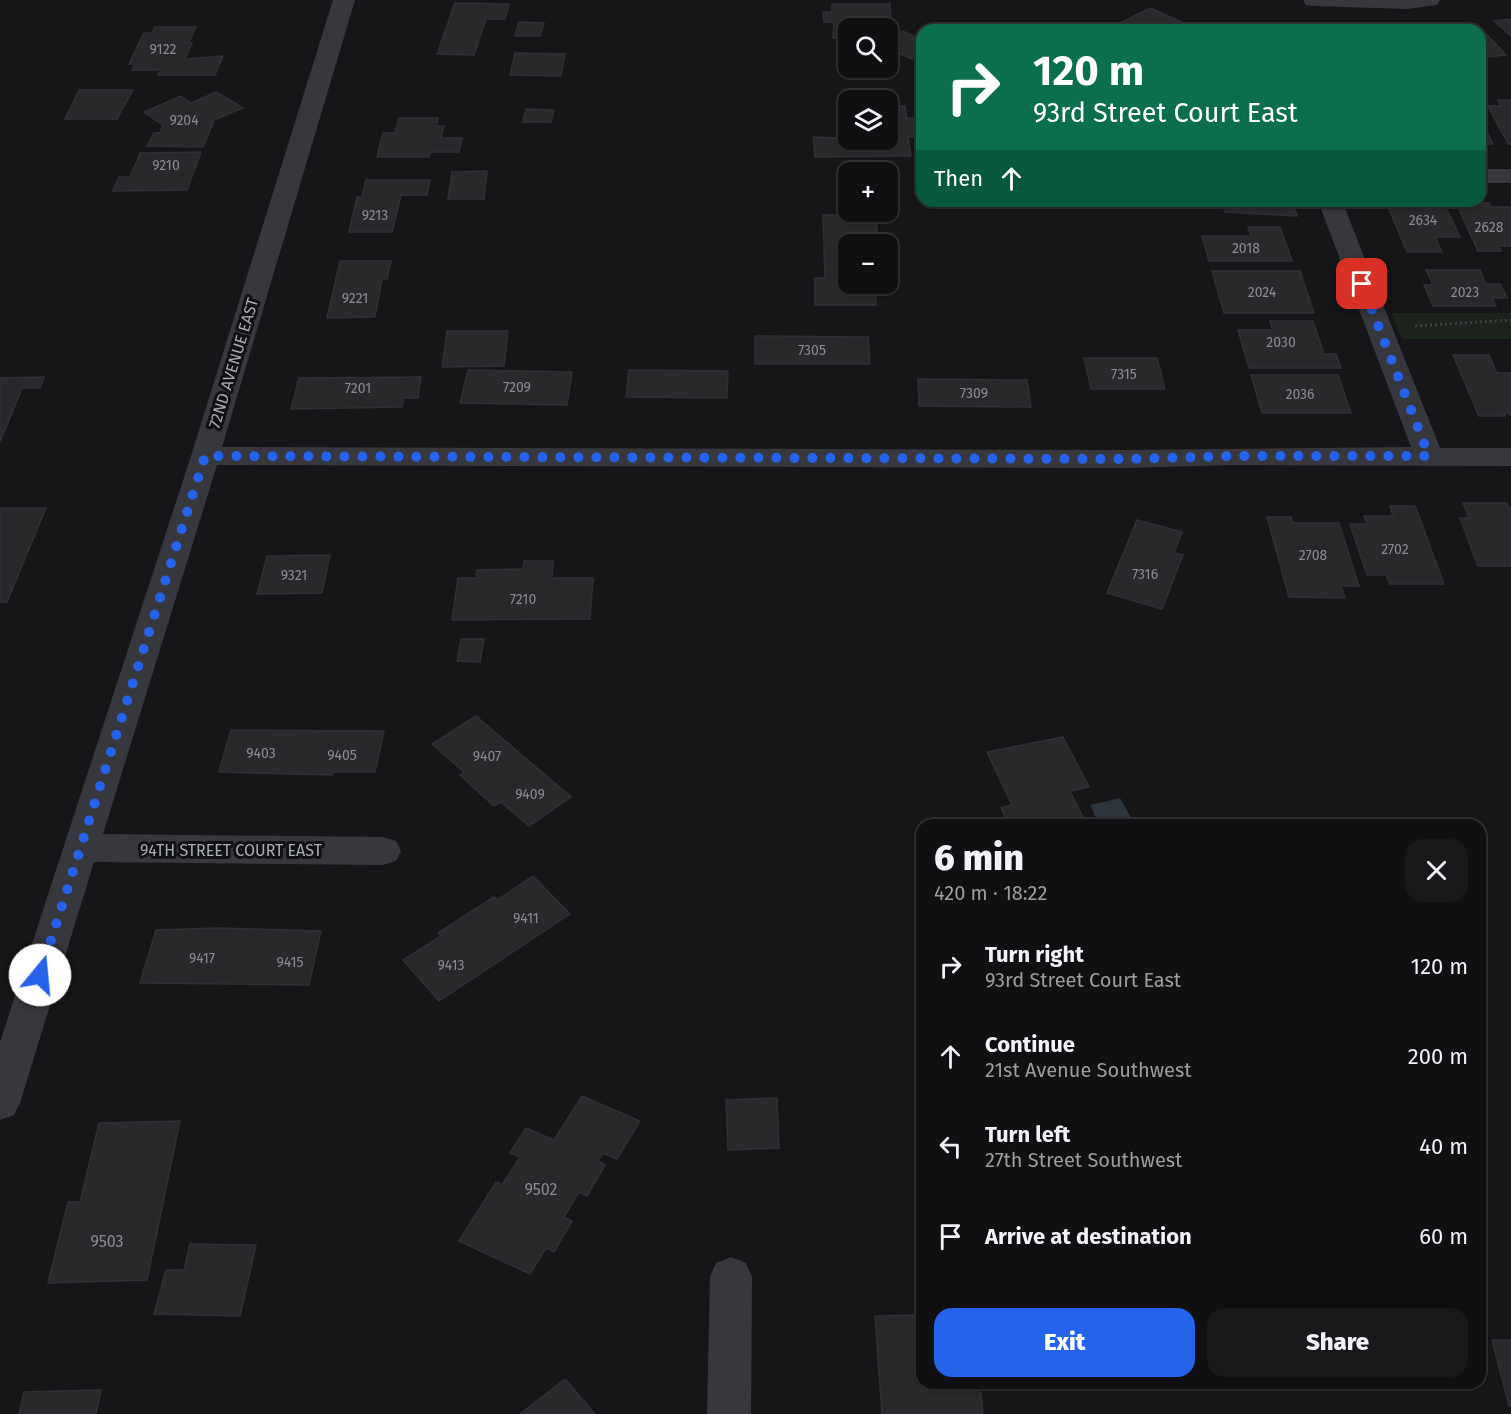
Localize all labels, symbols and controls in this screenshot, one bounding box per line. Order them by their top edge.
map controls [838,18,898,294]
button: search [838,18,898,78]
house number: 9122 [150,41,177,58]
text: 120 m [1033,46,1144,96]
icon: right [934,48,1012,126]
button: layers [838,90,898,150]
text: 93rd Street Court East [1033,97,1298,129]
house number: 9204 [169,112,199,129]
house number: 9210 [152,157,180,174]
button: + [838,162,898,222]
icon: ahead [995,162,1028,195]
text: Then [934,165,983,192]
house number: 9213 [362,207,388,224]
house number: 2634 [1409,212,1438,229]
house number: 2628 [1475,219,1504,236]
button: − [838,234,898,294]
house number: 2018 [1232,240,1260,257]
pin [1336,258,1387,309]
icon: arrive [1345,267,1378,300]
house number: 2024 [1248,284,1277,301]
house number: 2023 [1451,284,1479,301]
house number: 9221 [342,290,368,307]
street label: 72ND AVENUE EAST [205,295,263,431]
house number: 2030 [1266,334,1296,351]
house number: 7305 [798,342,826,359]
house number: 7315 [1111,366,1137,383]
house number: 7209 [503,379,531,396]
house number: 7201 [345,380,371,397]
house number: 7309 [960,385,988,402]
house number: 2036 [1285,386,1315,403]
house number: 2702 [1381,541,1409,558]
house number: 2708 [1299,547,1327,564]
house number: 7316 [1132,566,1158,583]
house number: 9321 [281,567,307,584]
house number: 7210 [510,591,536,608]
house number: 9403 [246,745,276,762]
house number: 9405 [327,747,357,764]
house number: 9407 [473,748,501,765]
house number: 9409 [515,786,545,803]
text: 6 min [934,836,1024,880]
button: close [1405,839,1468,902]
street label: 94TH STREET COURT EAST [140,841,323,860]
text: 420 m · 18:22 [934,881,1047,905]
house number: 9411 [513,910,539,927]
text: Turn right [985,941,1084,968]
position arrow [8,943,72,1007]
house number: 9417 [189,950,215,967]
icon: right [934,950,967,983]
text: 120 m [1411,953,1468,980]
house number: 9415 [277,954,303,971]
house number: 9413 [438,957,464,974]
text: 93rd Street Court East [985,968,1181,992]
text: Continue [985,1031,1075,1058]
icon: ahead [934,1040,967,1073]
text: 200 m [1408,1043,1468,1070]
text: 21st Avenue Southwest [985,1058,1192,1082]
text: Turn left [985,1121,1070,1148]
icon: left [934,1130,967,1163]
text: 40 m [1419,1133,1468,1160]
text: 27th Street Southwest [985,1148,1182,1172]
house number: 9502 [524,1180,558,1199]
icon: arrive [934,1220,967,1253]
text: Arrive at destination [985,1223,1192,1250]
text: 60 m [1419,1223,1468,1250]
house number: 9503 [90,1232,124,1251]
button: Exit [934,1308,1195,1377]
button: Share [1207,1308,1468,1377]

